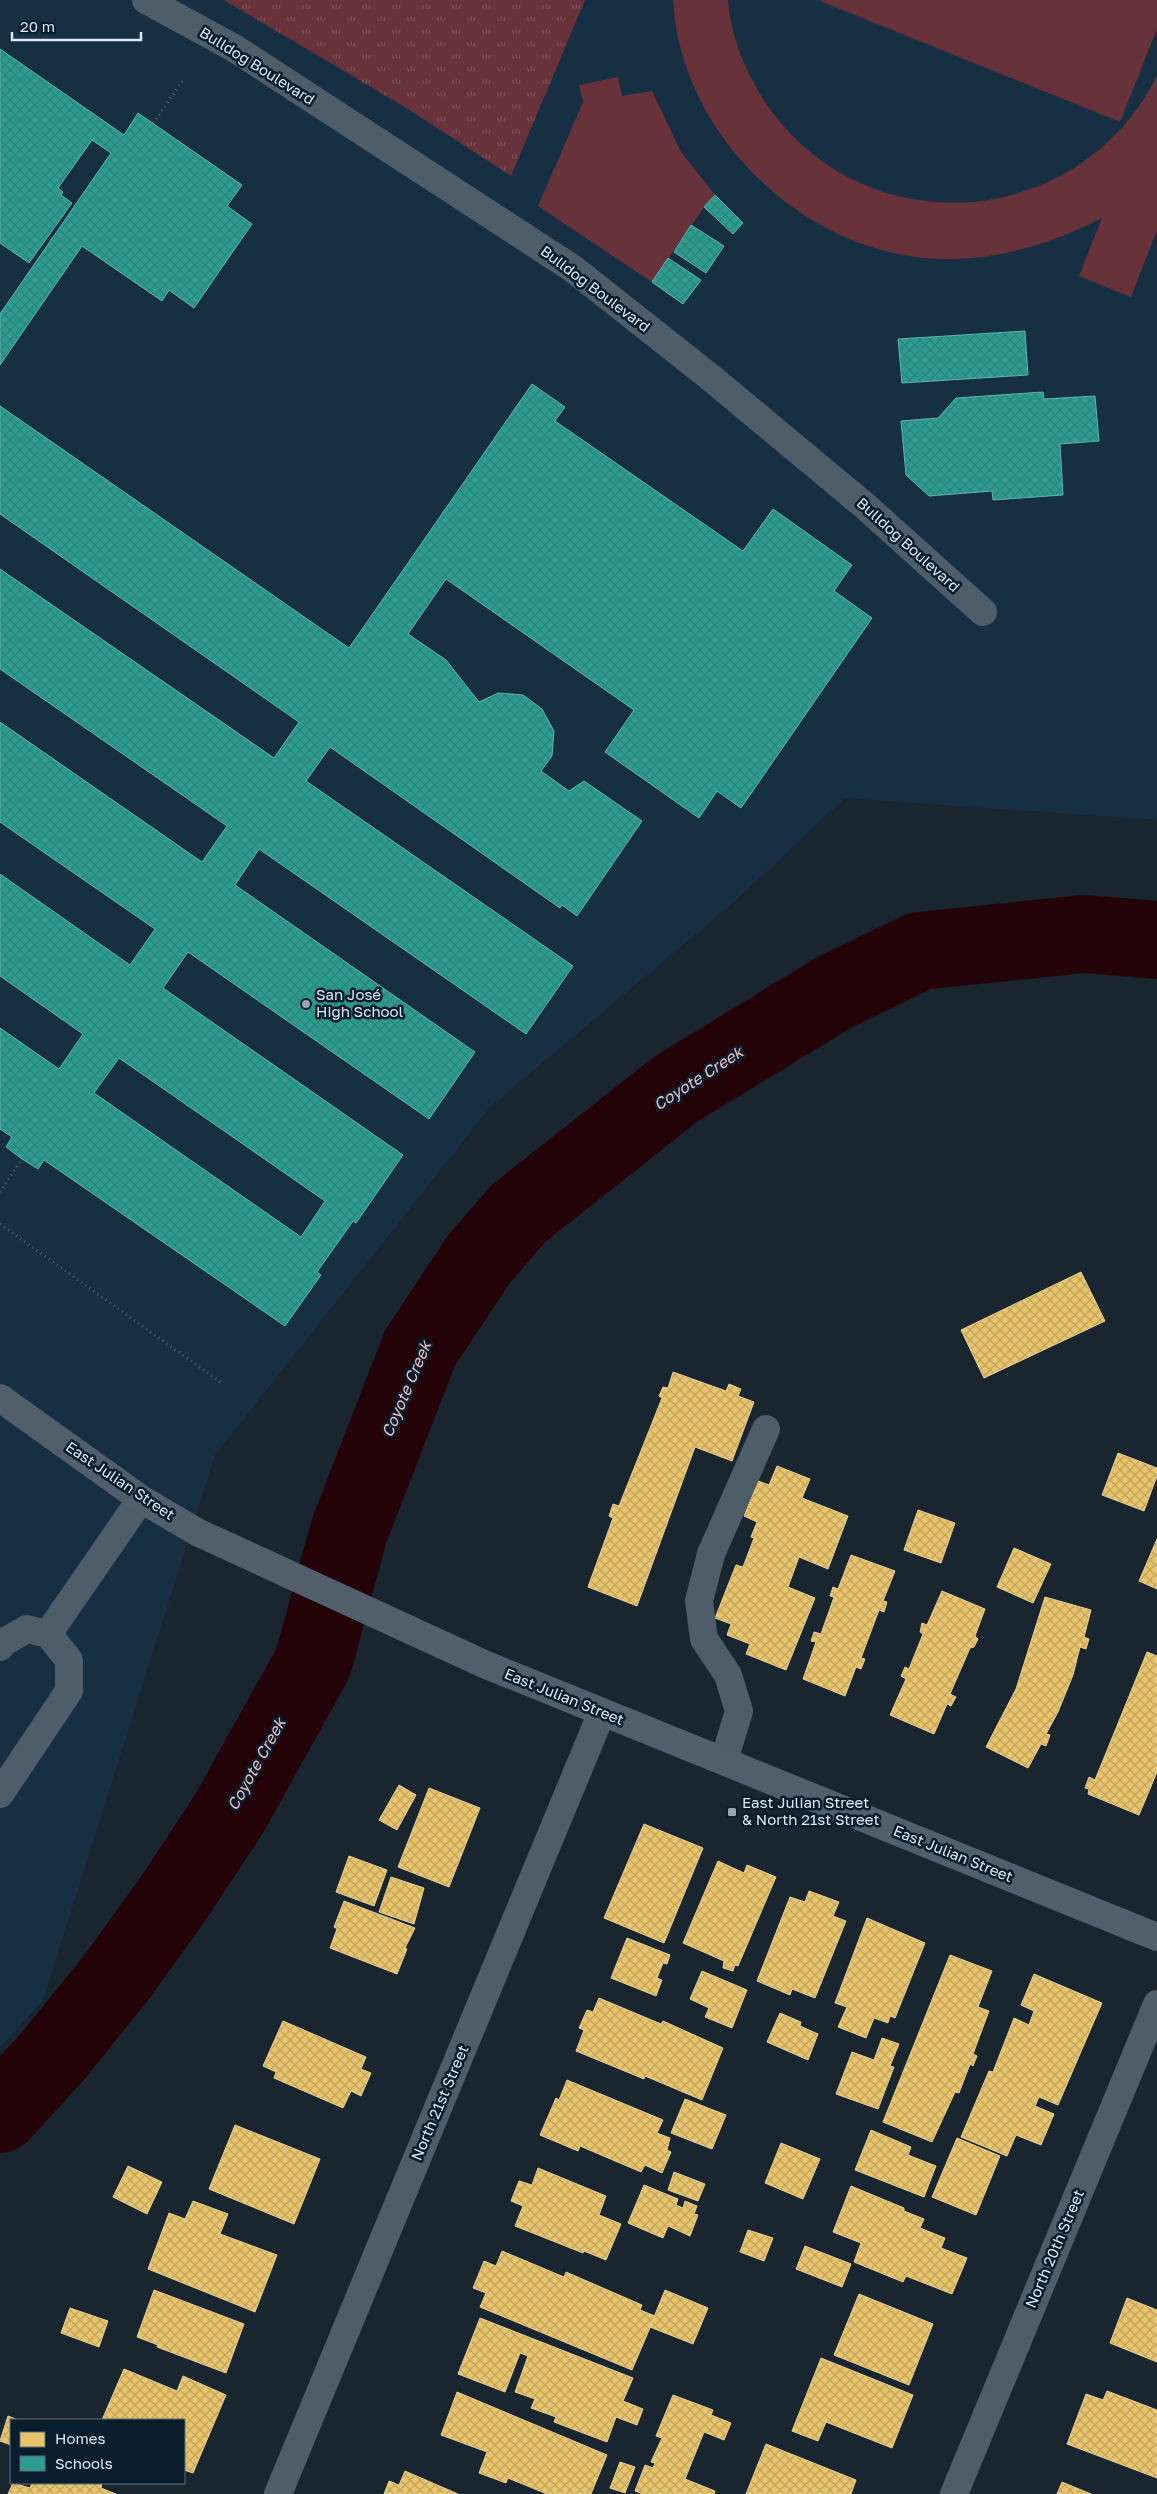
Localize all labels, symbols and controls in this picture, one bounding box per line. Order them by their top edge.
scale bar [12,10,141,42]
text: 20 m [20,17,55,35]
street label: Bulldog Boulevard [197,22,318,108]
street label: Bulldog Boulevard [537,241,654,335]
street label: Bulldog Boulevard [853,493,964,595]
place label: San José High School [316,985,404,1020]
marker: San José High School [300,998,312,1010]
water label: Coyote Creek [650,1041,748,1114]
water label: Coyote Creek [377,1336,436,1440]
street label: East Julian Street [63,1437,178,1523]
street label: East Julian Street [502,1664,627,1728]
water label: Coyote Creek [222,1713,291,1814]
place label: East Julian Street & North 21st Street [742,1793,879,1828]
marker: East Julian Street & North 21st Street [726,1806,738,1818]
street label: East Julian Street [891,1821,1016,1885]
street label: North 21st Street [407,2042,472,2163]
street label: North 20th Street [1021,2187,1087,2311]
legend [10,2419,185,2484]
text: Homes [55,2429,105,2447]
text: Schools [55,2454,113,2472]

